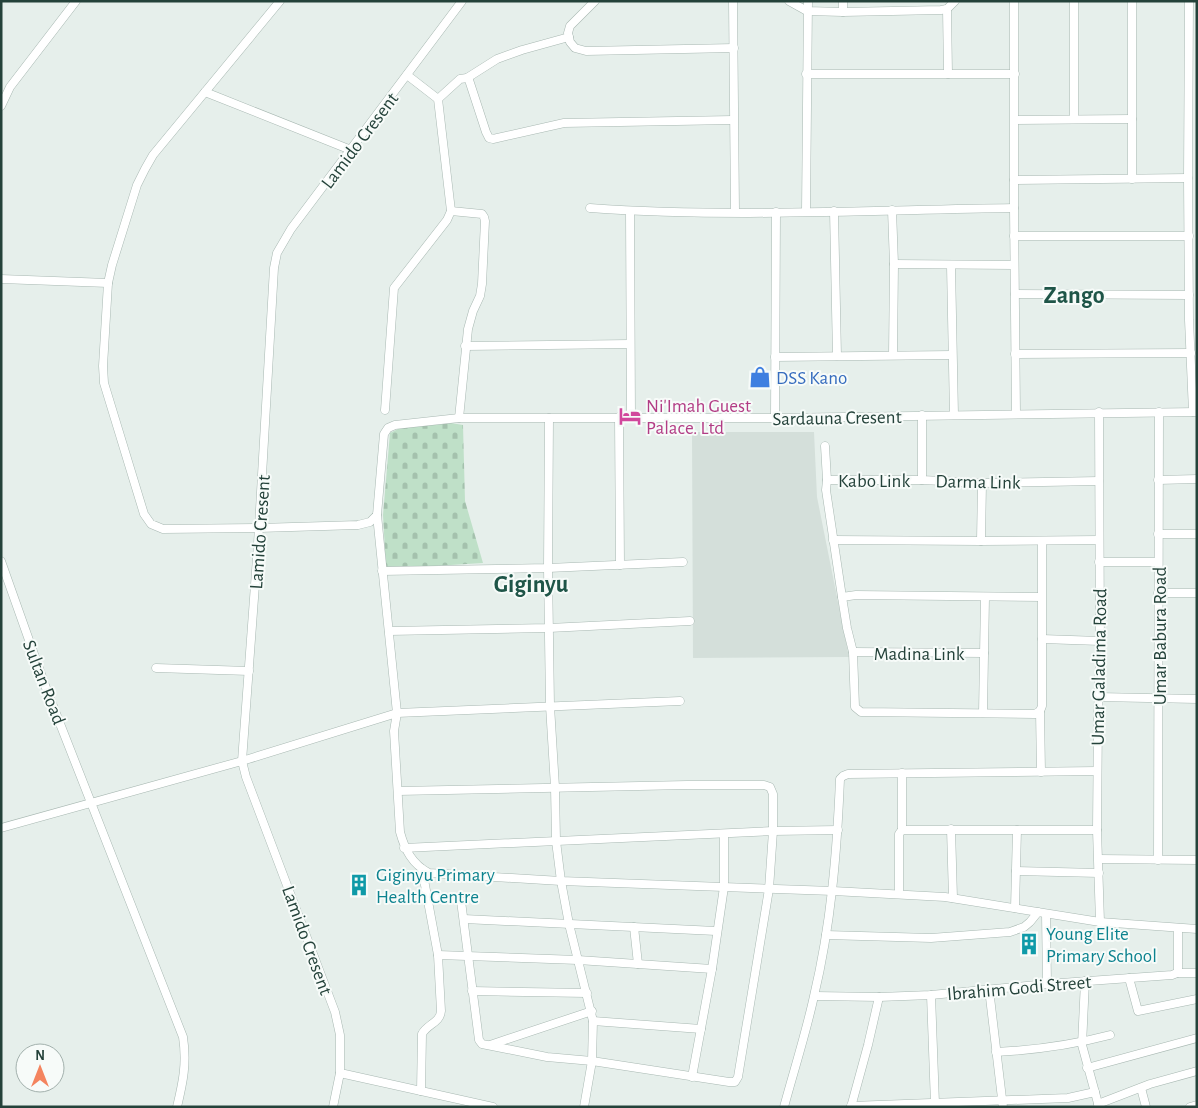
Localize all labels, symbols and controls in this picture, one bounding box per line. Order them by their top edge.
street label: Lamido Cresent [318,89,402,192]
district label: Zango [1044,284,1105,308]
shop icon: DSS Kano [747,364,773,390]
place label: DSS Kano [776,369,847,388]
place label: Ni'Imah Guest Palace. Ltd [646,397,751,438]
hotel icon: Ni'Imah Guest Palace. Ltd [617,403,643,429]
street label: Sardauna Cresent [772,408,902,429]
street label: Kabo Link [838,472,910,491]
street label: Darma Link [935,472,1021,493]
street label: Lamido Cresent [247,474,274,590]
street label: Umar Babura Road [1151,567,1170,705]
district label: Giginyu [494,573,569,597]
street label: Umar Galadima Road [1089,588,1110,746]
street label: Sultan Road [19,638,68,728]
street label: Madina Link [874,645,965,664]
place label: Giginyu Primary Health Centre [376,866,495,907]
building icon: Giginyu Primary Health Centre [346,872,372,898]
street label: Lamido Cresent [278,883,335,998]
place label: Young Elite Primary School [1046,925,1157,966]
building icon: Young Elite Primary School [1016,931,1042,957]
street label: Ibrahim Godi Street [946,973,1092,1004]
north arrow [15,1043,65,1093]
text: N [35,1049,45,1063]

